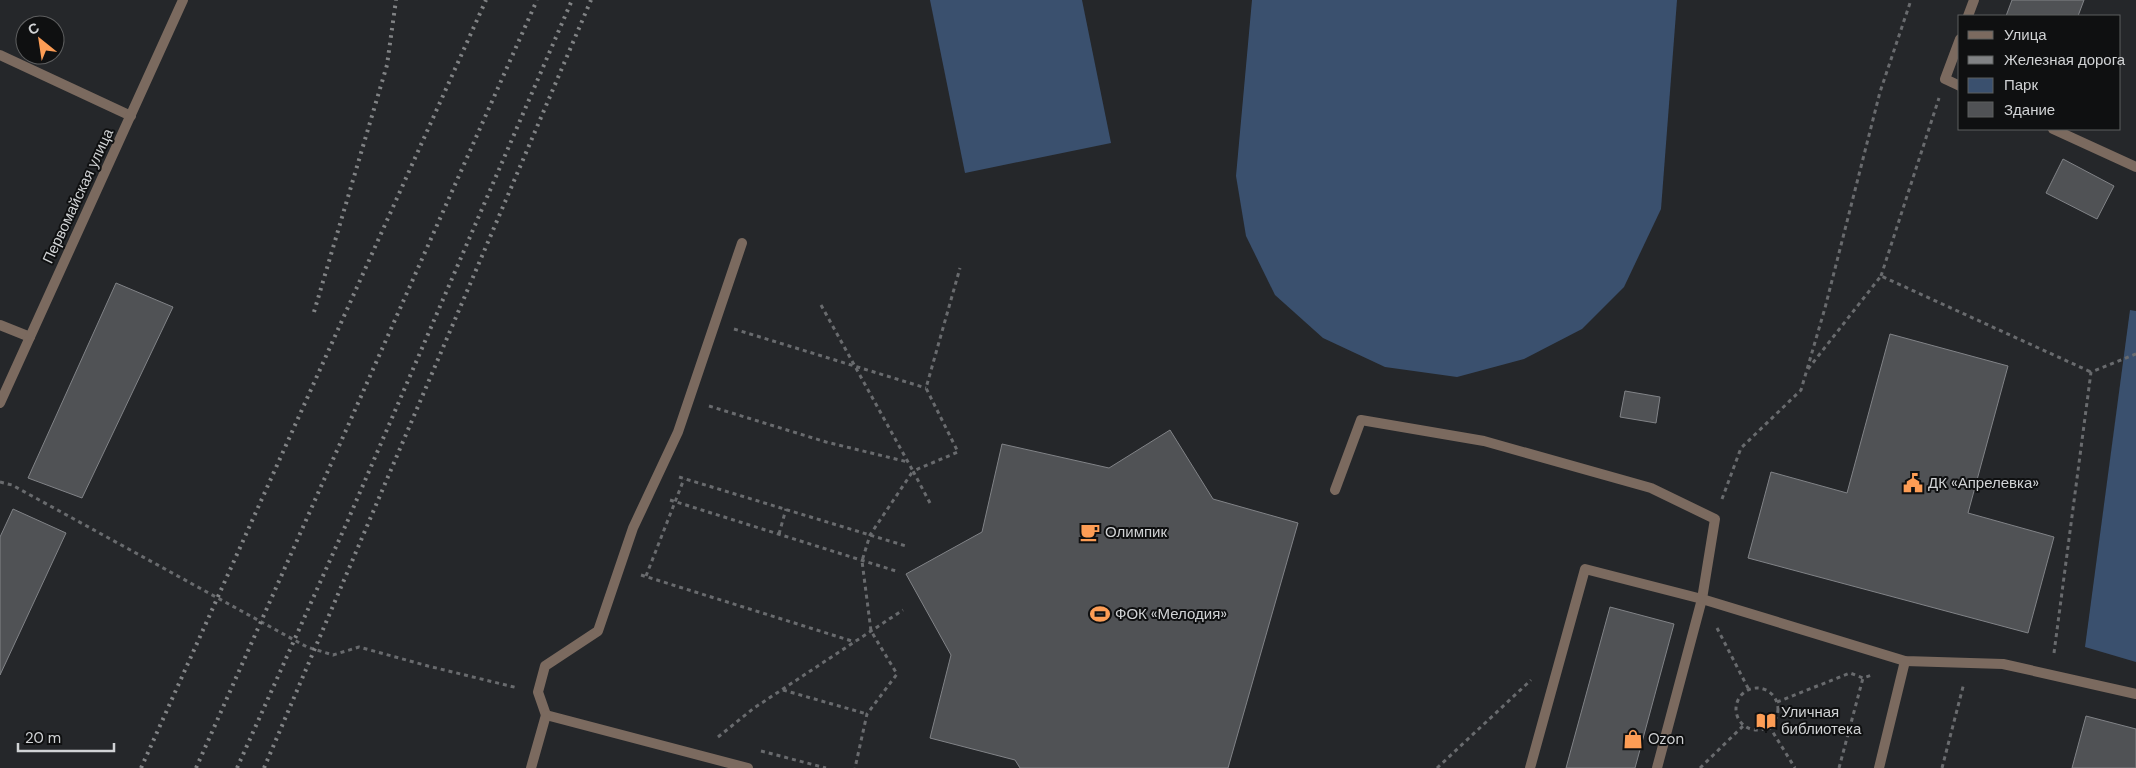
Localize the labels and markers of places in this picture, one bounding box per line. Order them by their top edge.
public building icon: ДК «Апрелевка» [1902,472,1924,494]
place label: ДК «Апрелевка» [1928,473,2039,493]
cafe icon: Олимпик [1079,521,1101,543]
place label: Олимпик [1105,522,1167,542]
sports icon: ФОК «Мелодия» [1089,603,1111,625]
place label: ФОК «Мелодия» [1115,604,1227,624]
place label: Уличная библиотека [1781,702,1862,739]
library icon: Уличная библиотека [1755,710,1777,732]
shop icon: Ozon [1622,728,1644,750]
place label: Ozon [1648,729,1684,749]

